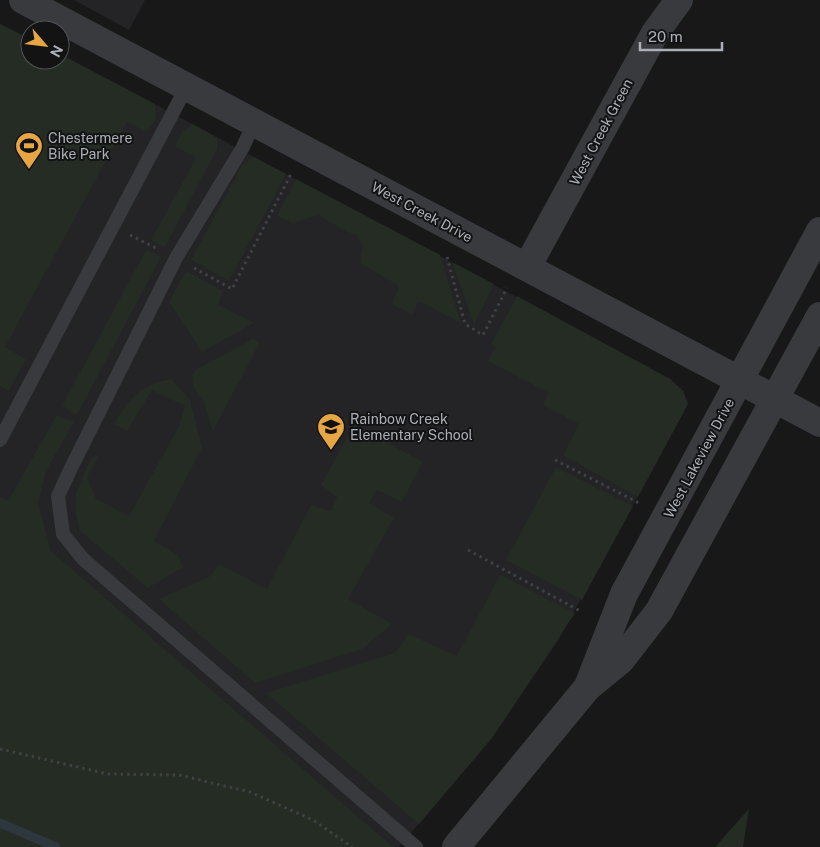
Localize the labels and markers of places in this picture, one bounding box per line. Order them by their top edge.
place label: Chestermere Bike Park [48,130,133,162]
sports icon: Chestermere Bike Park [14,131,44,170]
place label: Rainbow Creek Elementary School [350,411,473,443]
school or university icon: Rainbow Creek Elementary School [316,412,346,451]

